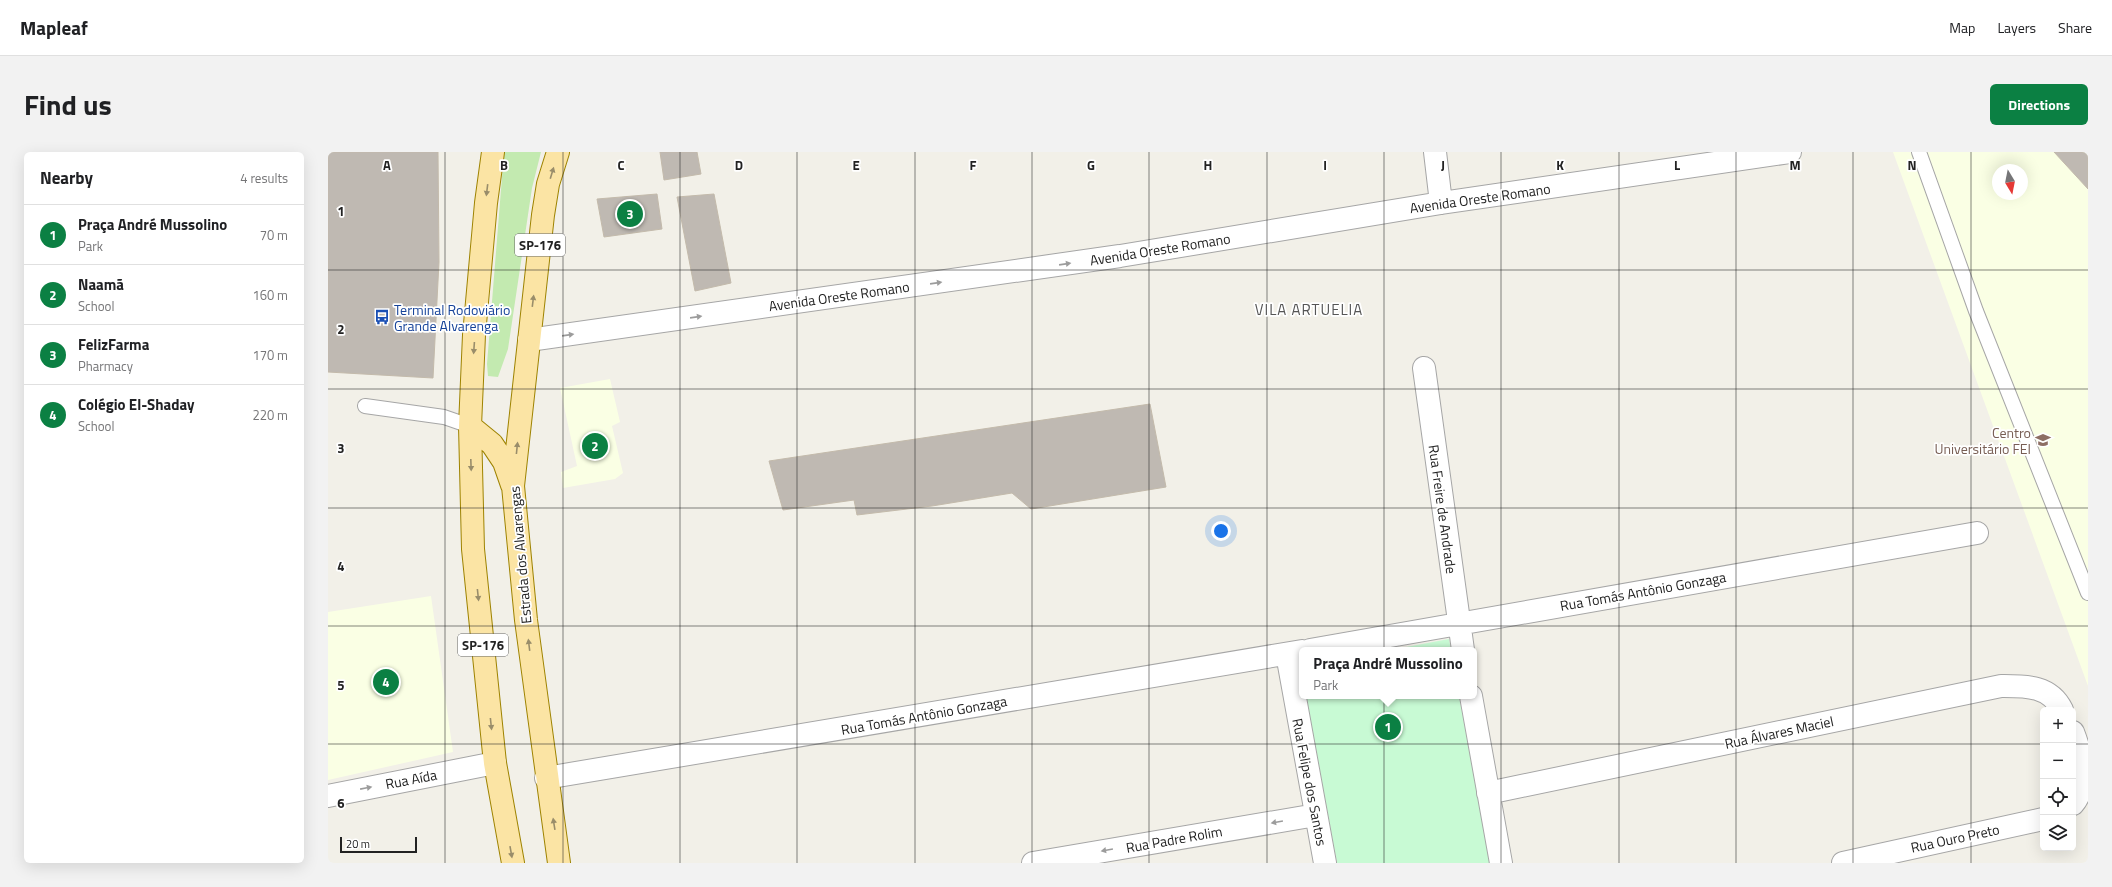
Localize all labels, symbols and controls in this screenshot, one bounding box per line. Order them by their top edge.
text: Mapleaf [20,13,88,42]
text: Map [1949,17,1975,38]
text: Layers [1997,17,2036,38]
text: Share [2058,17,2092,38]
text: Find us [24,83,112,126]
button: Directions [1990,84,2088,125]
text: A [383,155,391,175]
text: B [500,155,508,175]
text: C [617,155,625,175]
text: D [735,155,743,175]
text: E [852,155,860,175]
text: F [970,155,977,175]
text: G [1087,155,1095,175]
text: H [1204,155,1212,175]
text: I [1323,155,1327,175]
text: J [1441,155,1445,175]
text: K [1556,155,1564,175]
text: L [1674,155,1680,175]
text: M [1789,155,1801,175]
text: N [1907,155,1917,175]
north arrow [1992,164,2028,200]
text: Nearby [40,165,93,191]
one-way arrow [549,166,555,178]
text: 4 results [240,168,288,188]
street label: Avenida Oreste Romano [1408,178,1552,218]
one-way arrow [484,184,490,196]
pin: 3 [617,199,643,229]
text: 1 [337,201,345,221]
text: Praça André Mussolino [78,213,227,236]
text: 1 [49,225,57,245]
text: 70 m [260,225,288,245]
street label: Avenida Oreste Romano [1088,228,1232,270]
road number: SP-176 [515,234,565,256]
text: Park [78,236,103,256]
one-way arrow [1059,261,1071,267]
text: Naamã [78,273,124,296]
street label: Avenida Oreste Romano [767,276,911,316]
one-way arrow [930,279,942,286]
text: 2 [49,285,57,305]
text: 160 m [252,285,288,305]
one-way arrow [530,295,537,307]
text: School [78,296,114,316]
district label: VILA ARTUELIA [1255,298,1363,321]
place label: Terminal Rodoviário Grande Alvarenga [394,299,510,336]
bus stop icon: Terminal Rodoviário Grande Alvarenga [373,308,391,326]
one-way arrow [690,314,702,320]
text: 2 [337,319,345,339]
one-way arrow [562,332,574,338]
text: FelizFarma [78,333,149,356]
one-way arrow [470,342,477,354]
text: 3 [49,345,57,365]
text: 170 m [252,345,288,365]
text: Pharmacy [78,356,133,376]
text: Colégio El-Shaday [78,393,195,416]
text: 4 [49,405,57,425]
text: 220 m [252,405,288,425]
text: School [78,416,114,436]
place label: Centro Universitário FEI [1934,422,2031,459]
pin: 2 [582,431,608,461]
school or university icon: Centro Universitário FEI [2034,431,2052,449]
text: 3 [337,438,345,458]
one-way arrow [513,441,520,454]
street label: Rua Freire de Andrade [1424,443,1462,575]
one-way arrow [468,459,474,472]
street label: Estrada dos Alvarengas [504,485,536,625]
your location [1211,521,1231,541]
text: 4 [337,556,345,576]
street label: Rua Tomás Antônio Gonzaga [1558,566,1728,616]
one-way arrow [475,589,481,601]
road number: SP-176 [458,634,508,656]
one-way arrow [526,639,533,652]
popup [1299,647,1477,699]
text: Praça André Mussolino [1313,652,1463,675]
pin: 4 [373,667,399,697]
text: 5 [337,675,345,695]
text: Park [1313,675,1338,695]
street label: Rua Tomás Antônio Gonzaga [839,690,1009,740]
map controls [2040,707,2076,851]
button: + [2040,707,2076,743]
street label: Rua Álvares Maciel [1723,710,1835,754]
pin: 1 [1375,712,1401,742]
street label: Rua Felipe dos Santos [1287,716,1333,848]
one-way arrow [488,718,494,730]
button: − [2040,743,2076,779]
street label: Rua Aída [383,764,439,794]
button: locate [2040,779,2076,815]
one-way arrow [360,785,372,791]
text: 6 [337,793,345,813]
button: layers [2040,815,2076,851]
one-way arrow [551,818,557,830]
street label: Rua Ouro Preto [1909,818,2001,858]
one-way arrow [1271,819,1283,825]
street label: Rua Padre Rolim [1124,820,1224,858]
scale bar [340,835,417,854]
text: 20 m [346,836,370,852]
one-way arrow [508,846,514,859]
one-way arrow [1101,848,1114,854]

